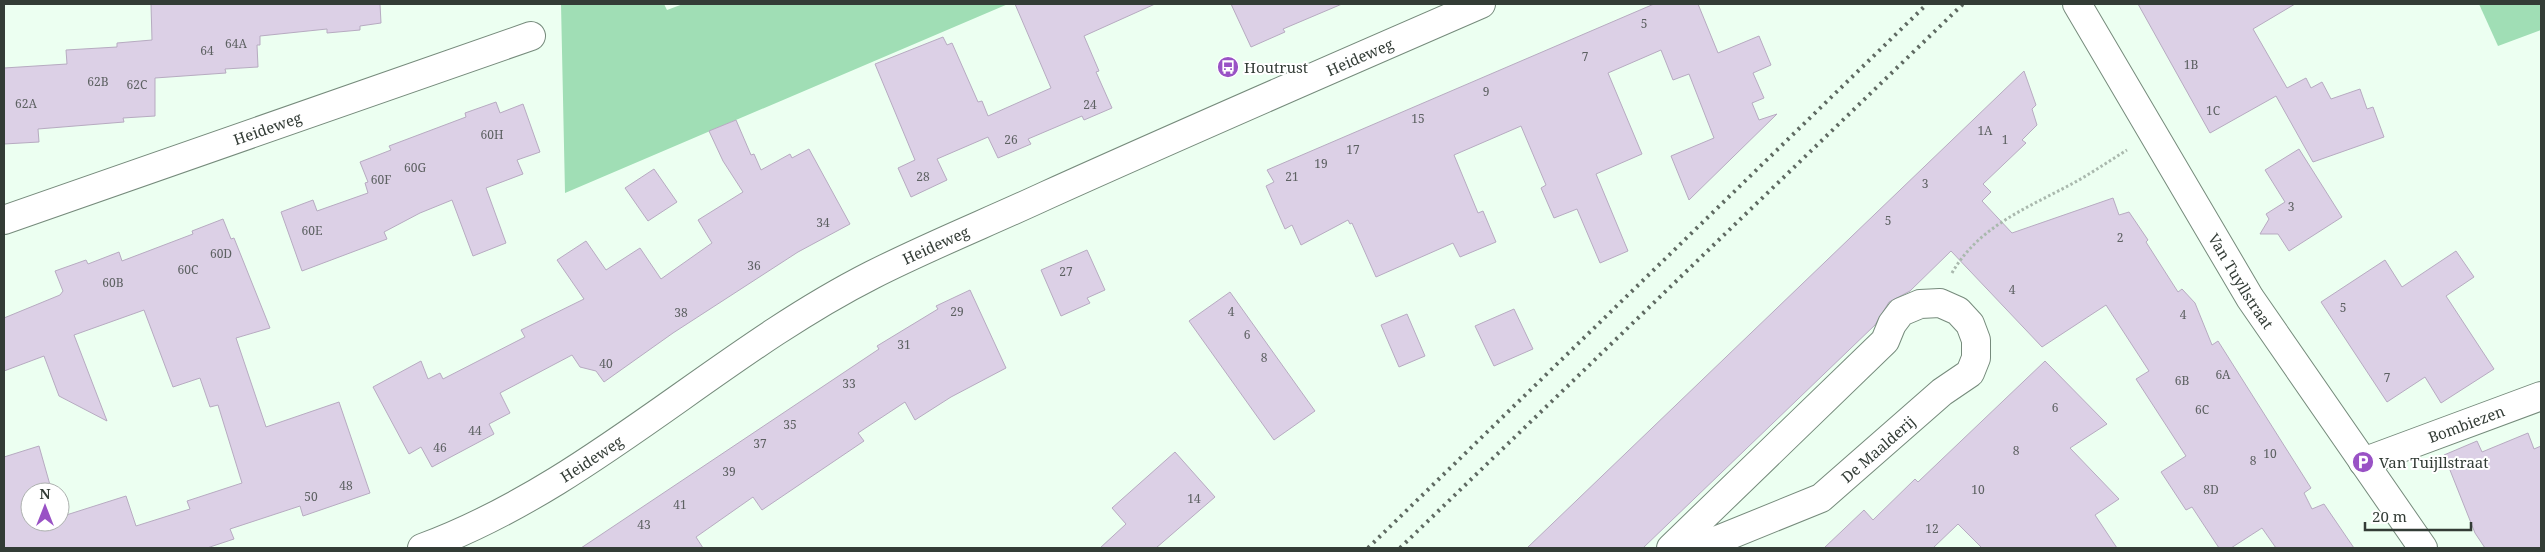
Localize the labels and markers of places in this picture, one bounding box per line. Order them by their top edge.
bus stop icon: Houtrust [1216,55,1240,79]
place label: Houtrust [1244,57,1308,77]
parking icon: Van Tuijllstraat [2351,450,2375,474]
place label: Van Tuijllstraat [2379,452,2489,472]

